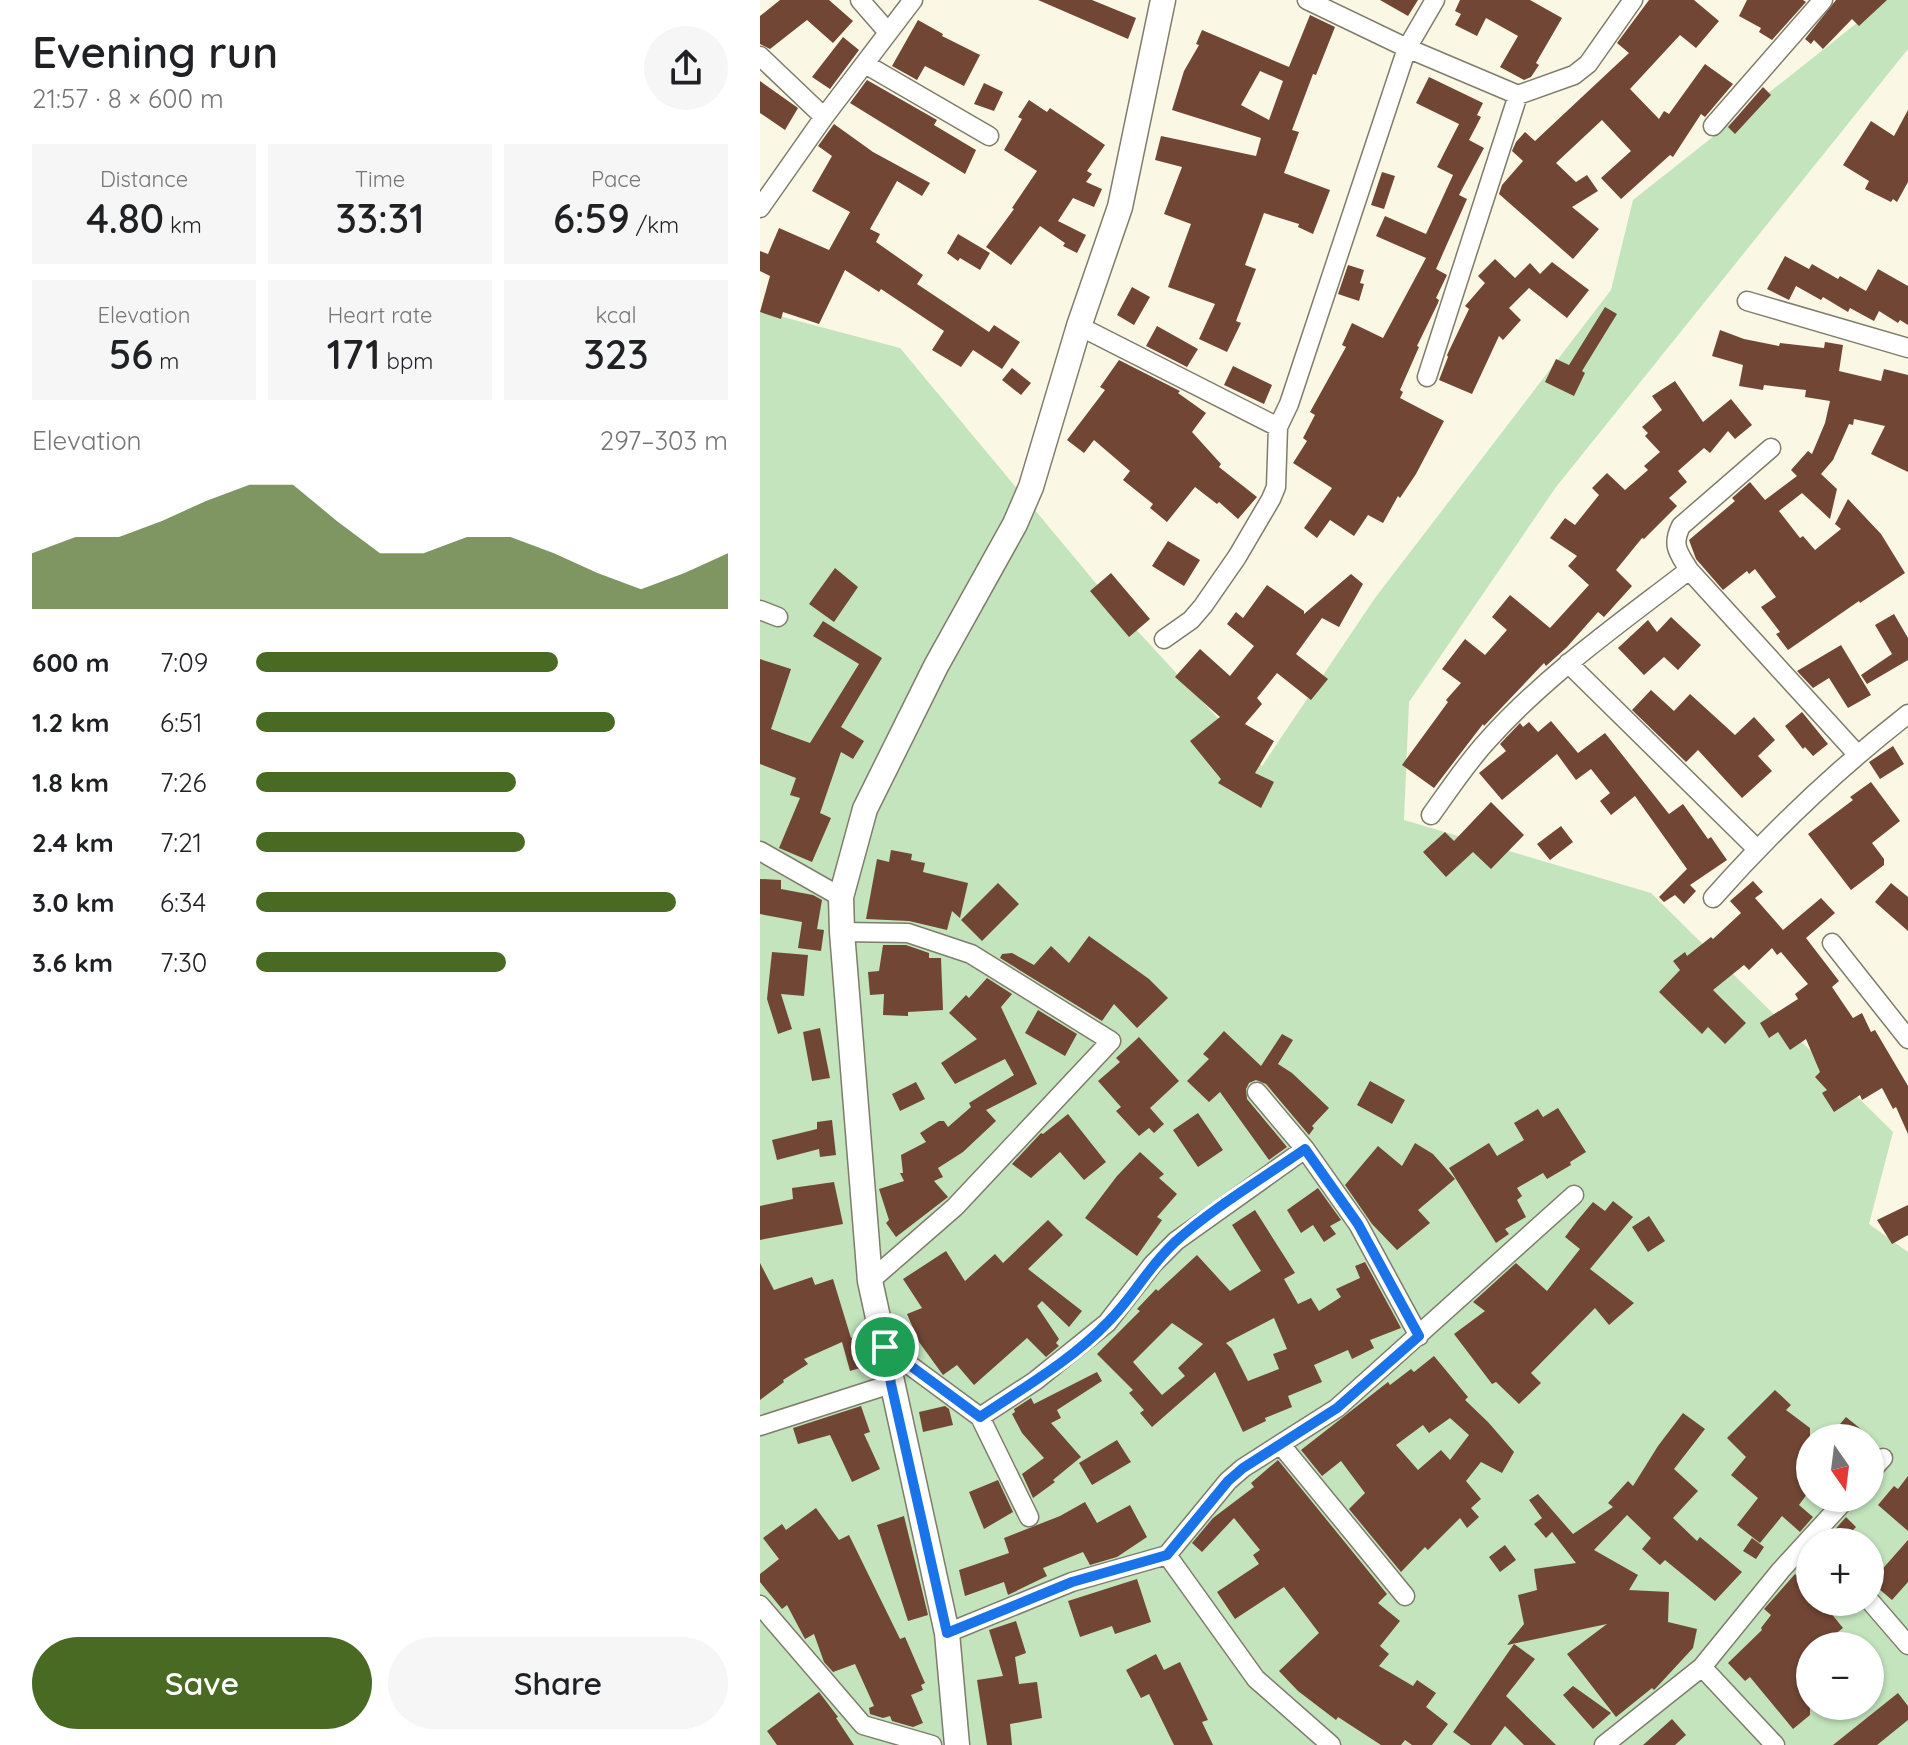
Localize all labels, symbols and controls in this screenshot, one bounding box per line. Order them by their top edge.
text: Evening run [32,24,278,79]
button: share [644,26,728,110]
text: 21:57 · 8 × 600 m [32,82,224,115]
text: Distance [100,165,188,193]
text: Time [355,165,405,193]
text: Pace [591,165,641,193]
text: 4.80 [86,193,164,243]
text: 33:31 [335,193,425,243]
text: 6:59 [553,193,630,243]
text: km [164,211,202,239]
text: /km [630,211,679,239]
text: Elevation [98,301,190,329]
text: Heart rate [328,301,432,329]
text: kcal [595,301,637,329]
text: 56 [109,329,153,379]
text: 171 [327,329,381,379]
text: 323 [583,329,649,379]
text: m [153,347,179,375]
text: bpm [381,347,433,375]
text: Elevation [32,424,142,457]
text: 297–303 m [600,424,728,457]
text: 600 m [32,646,110,679]
text: 7:09 [160,646,208,679]
text: 1.2 km [32,706,109,739]
text: 6:51 [160,706,203,739]
text: 1.8 km [32,766,109,799]
text: 7:26 [160,766,207,799]
text: 2.4 km [32,826,114,859]
text: 7:21 [160,826,202,859]
text: 3.0 km [32,886,114,919]
text: 6:34 [160,886,206,919]
text: 3.6 km [32,946,113,979]
text: 7:30 [160,946,207,979]
pin [851,1313,919,1381]
icon: arrive [863,1325,907,1369]
north arrow [1796,1424,1884,1512]
map controls [1796,1424,1884,1720]
button: + [1796,1528,1884,1616]
button: − [1796,1632,1884,1720]
button: Save [32,1637,372,1729]
button: Share [388,1637,728,1729]

